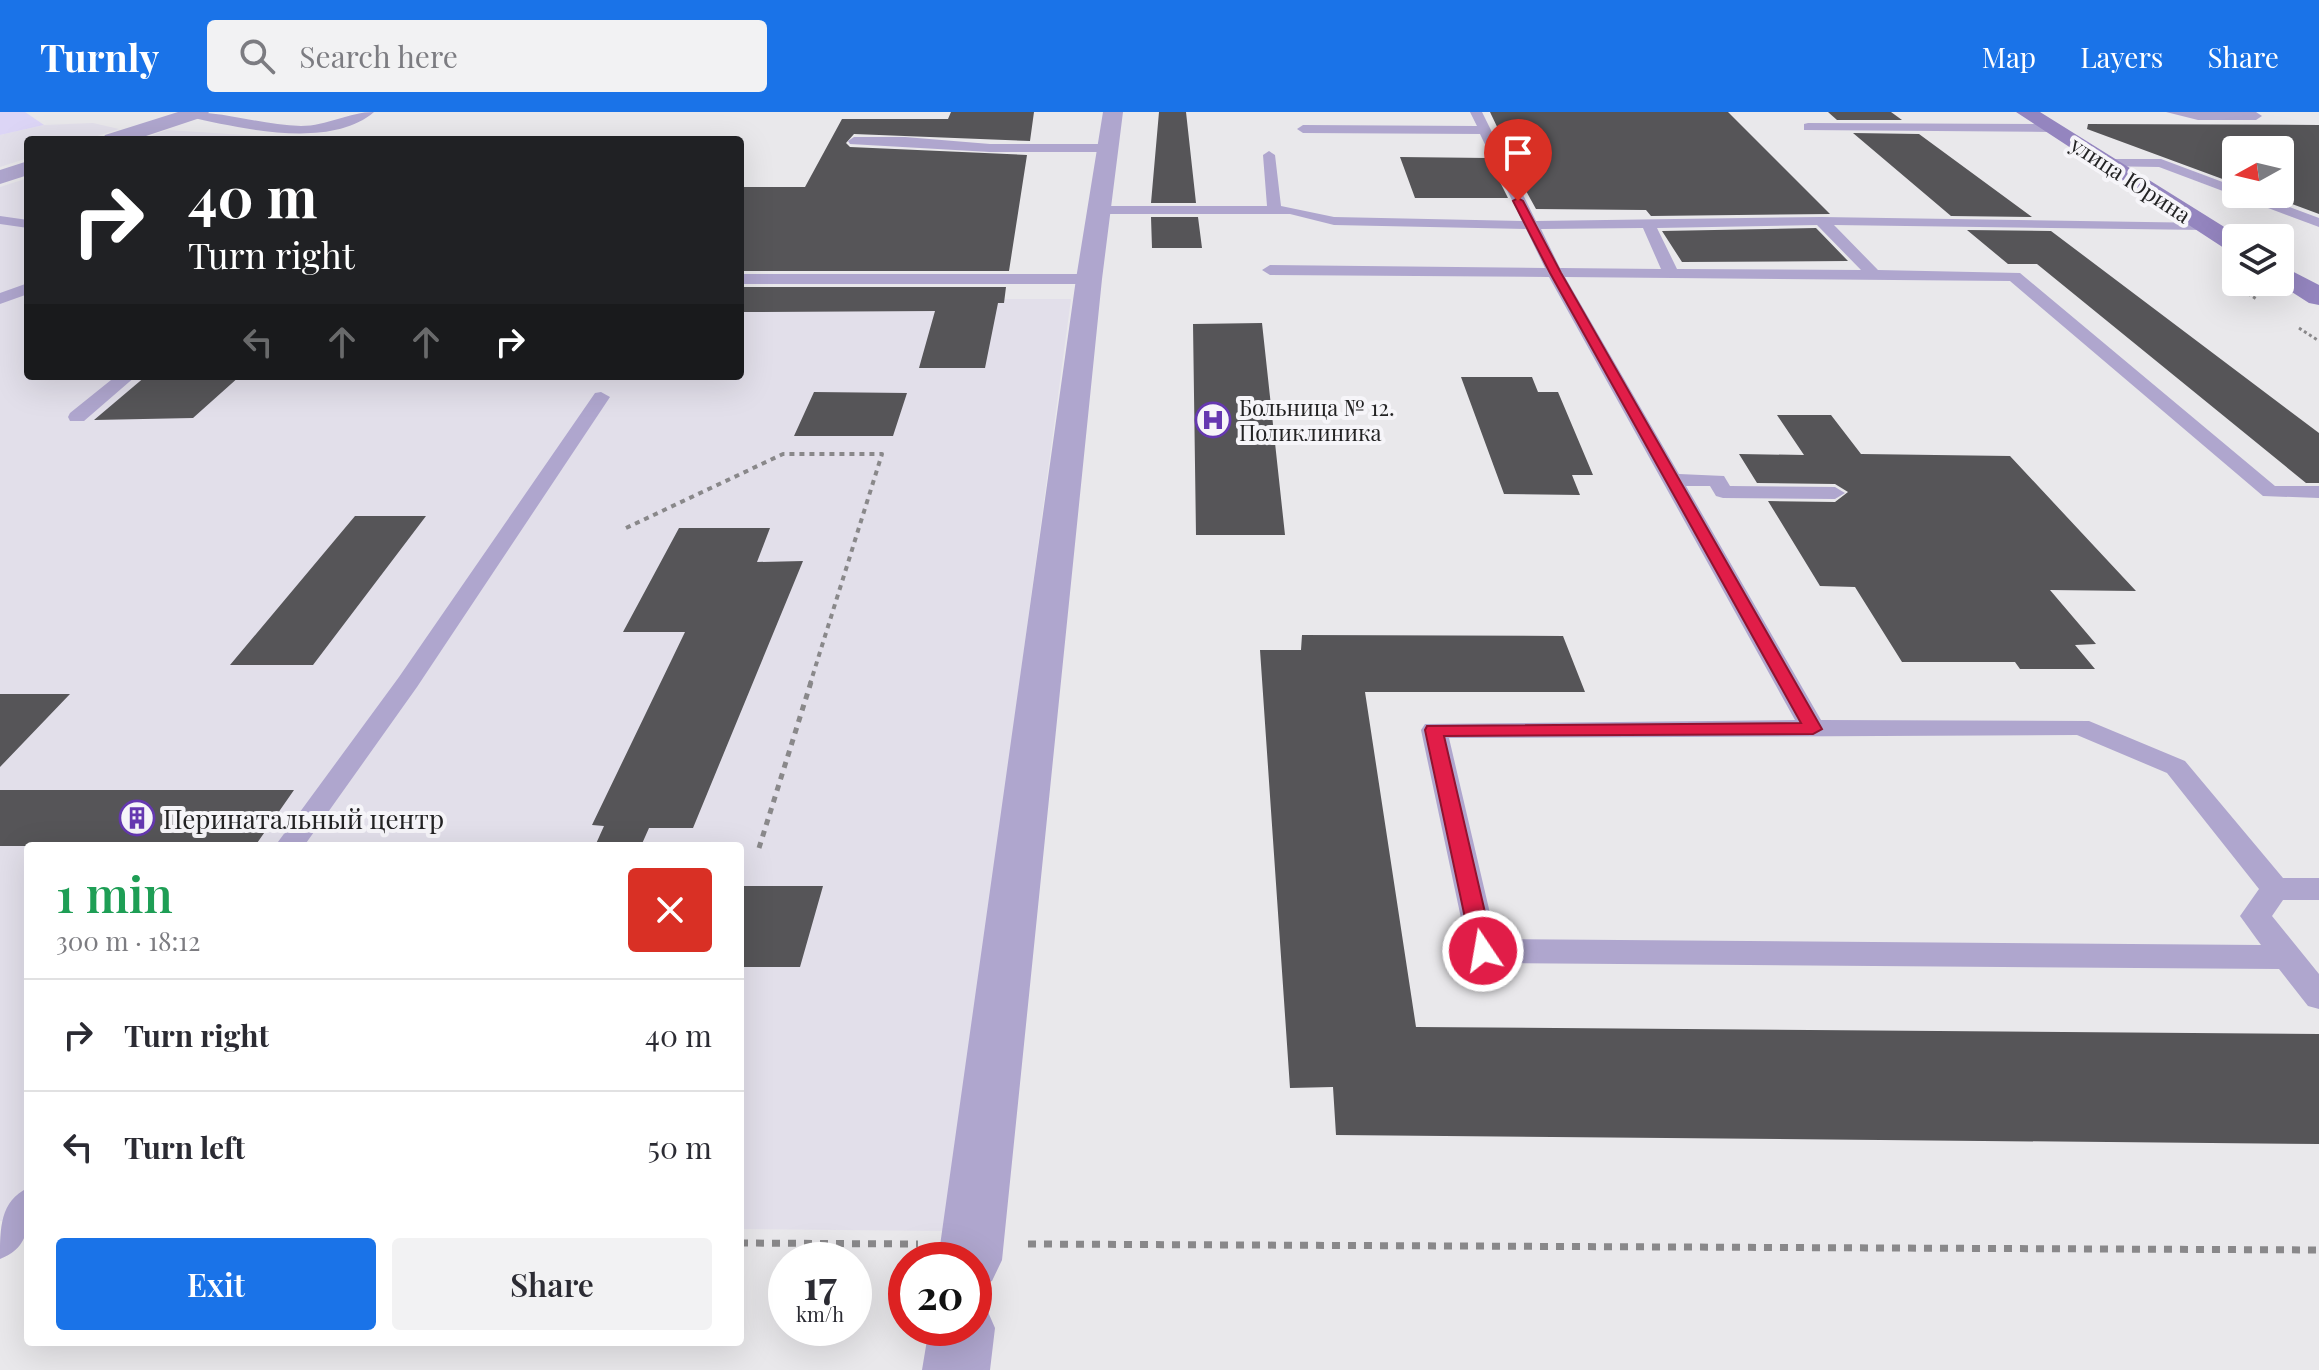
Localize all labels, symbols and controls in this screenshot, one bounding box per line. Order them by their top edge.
search box [207,20,767,92]
text: Turnly [40,31,159,82]
icon: search [235,34,279,78]
text: Search here [299,36,458,76]
text: Map [1982,38,2036,75]
text: Layers [2080,38,2163,75]
text: Share [2207,38,2279,75]
pin [1484,119,1552,201]
street label: улица Юрина [2064,128,2197,229]
icon: arrive [1496,131,1540,175]
north arrow [2222,136,2294,208]
map controls [2222,136,2294,296]
text: 40 m [188,158,317,233]
icon: right [56,168,160,272]
button: layers [2222,224,2294,296]
text: Turn right [188,230,355,278]
icon: left [236,320,280,364]
icon: ahead [320,320,364,364]
icon: ahead [404,320,448,364]
icon: right [488,320,532,364]
place label: Больница № 12. Поликлиника [1239,392,1395,447]
hospital icon: Больница № 12. Поликлиника [1194,401,1232,439]
building icon: Перинатальный центр [118,799,156,837]
place label: Перинатальный центр [163,801,444,836]
text: 1 min [56,861,173,925]
button: close [628,868,712,952]
position arrow [1441,909,1525,993]
text: 300 m · 18:12 [56,923,200,958]
icon: right [56,1013,100,1057]
text: Turn right [124,1015,269,1055]
text: 40 m [645,1015,712,1055]
icon: left [56,1125,100,1169]
text: Turn left [124,1127,245,1167]
text: 50 m [647,1127,712,1167]
button: Exit [56,1238,376,1330]
button: Share [392,1238,712,1330]
speed limit sign: 20 [888,1242,992,1346]
text: 17 [803,1257,837,1310]
text: km/h [796,1300,844,1327]

